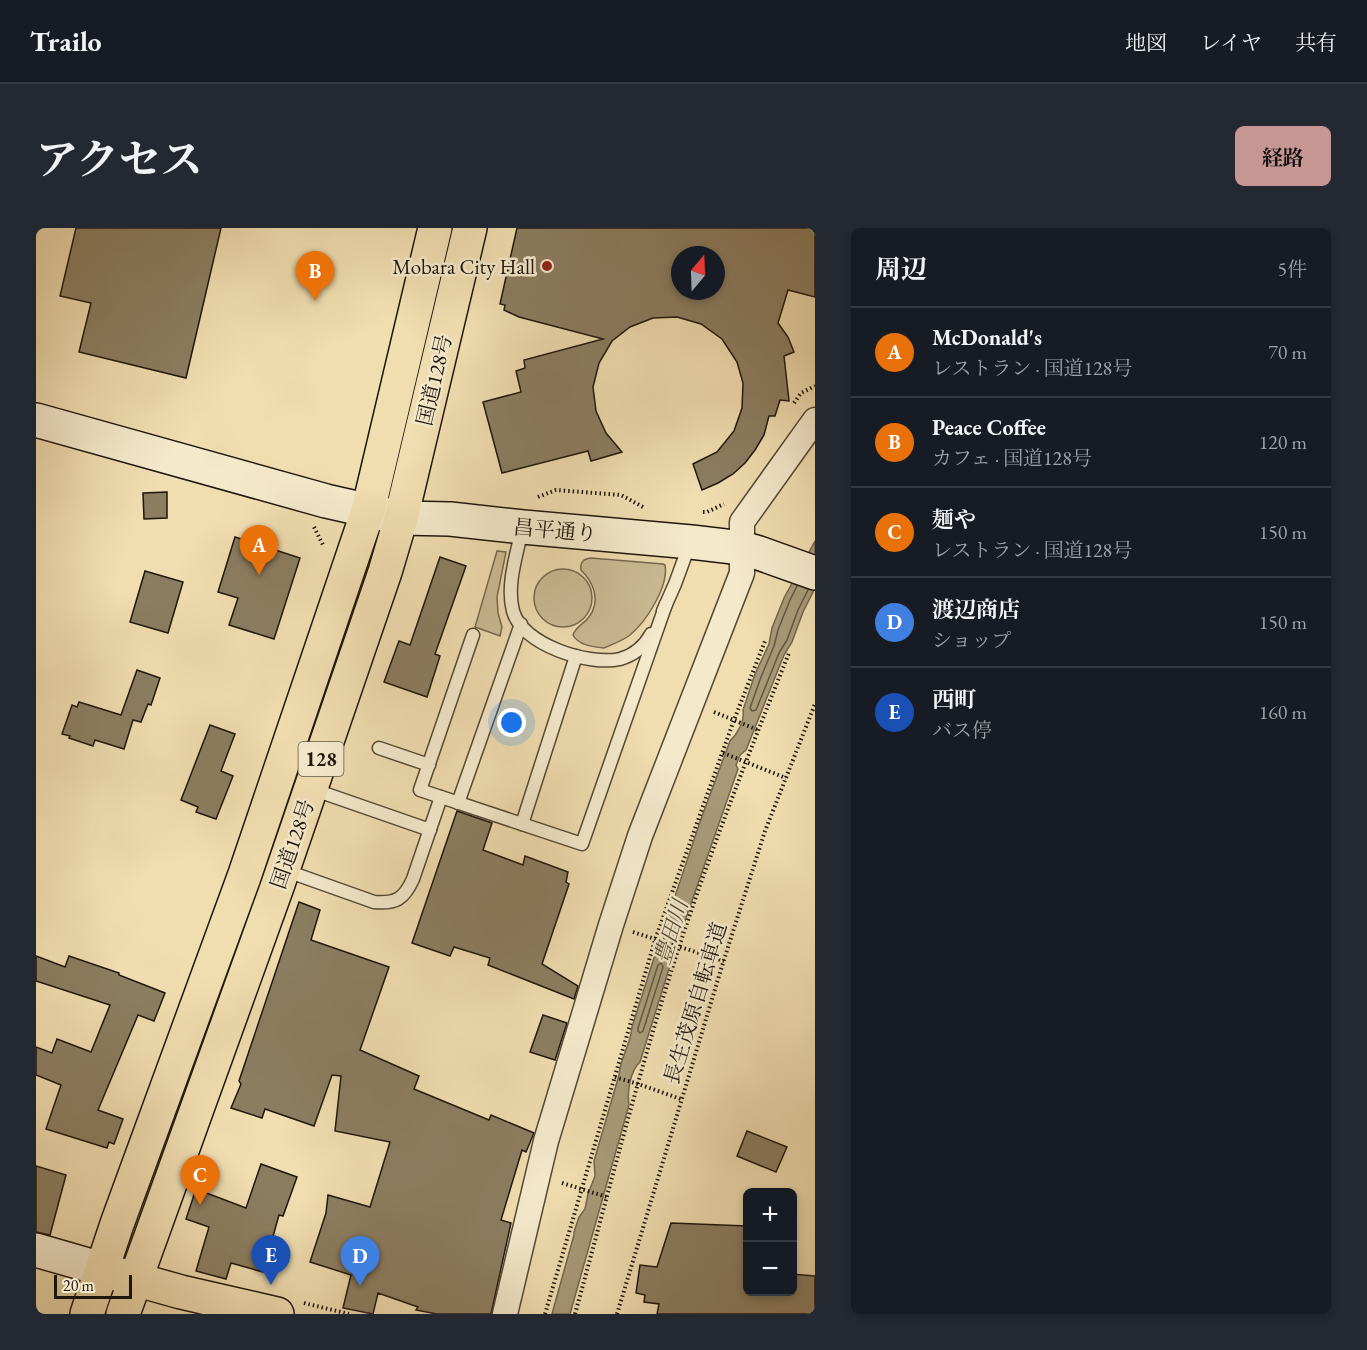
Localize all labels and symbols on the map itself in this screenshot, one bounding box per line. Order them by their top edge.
north arrow [671,246,725,300]
pin: B [296,251,334,301]
place label: Mobara City Hall [392,253,535,280]
marker: Mobara City Hall [540,259,554,273]
street label: 国道128号 [410,332,458,428]
street label: 昌平通り [512,513,598,547]
pin: A [240,526,278,575]
your location [497,708,526,737]
road number: 128 [298,742,344,776]
street label: 国道128号 [264,796,320,892]
water label: 豊田川 [647,894,695,968]
street label: 長生茂原自転車道 [658,919,732,1087]
pin: C [180,1156,220,1205]
pin: E [252,1236,290,1285]
pin: D [340,1236,380,1286]
scale bar [54,1272,132,1300]

